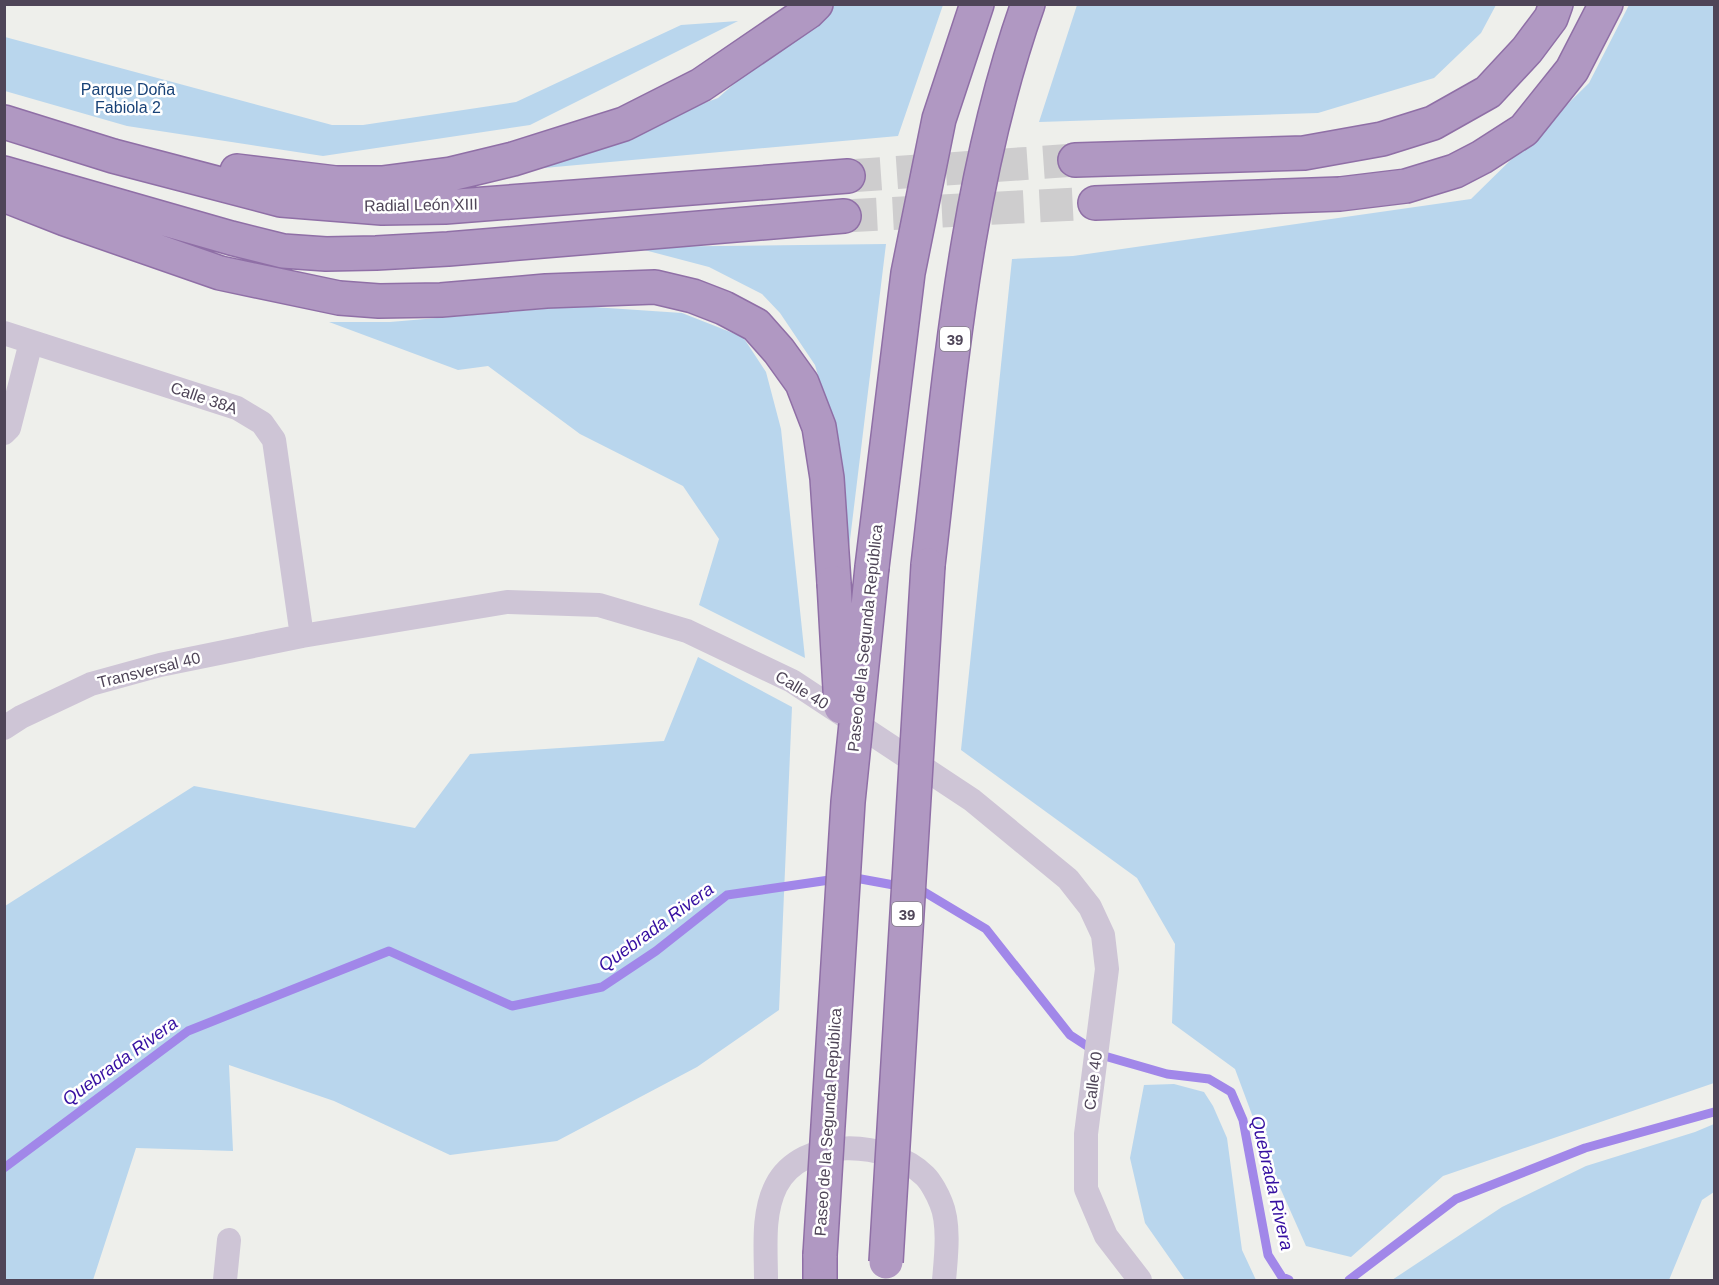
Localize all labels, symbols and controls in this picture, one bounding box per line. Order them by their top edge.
park label: Parque Doña Fabiola 2 [81,81,175,116]
street label: Radial León XIII [364,196,478,214]
road number: 39 [940,327,970,351]
street label: Calle 38A [168,379,240,417]
street label: Paseo de la Segunda República [845,523,885,753]
street label: Transversal 40 [96,649,202,691]
street label: Calle 40 [772,668,832,712]
water label: Quebrada Rivera [595,879,717,975]
road number: 39 [892,902,922,926]
street label: Paseo de la Segunda República [812,1007,844,1237]
water label: Quebrada Rivera [59,1013,181,1109]
street label: Calle 40 [1081,1051,1105,1111]
water label: Quebrada Rivera [1247,1114,1297,1252]

